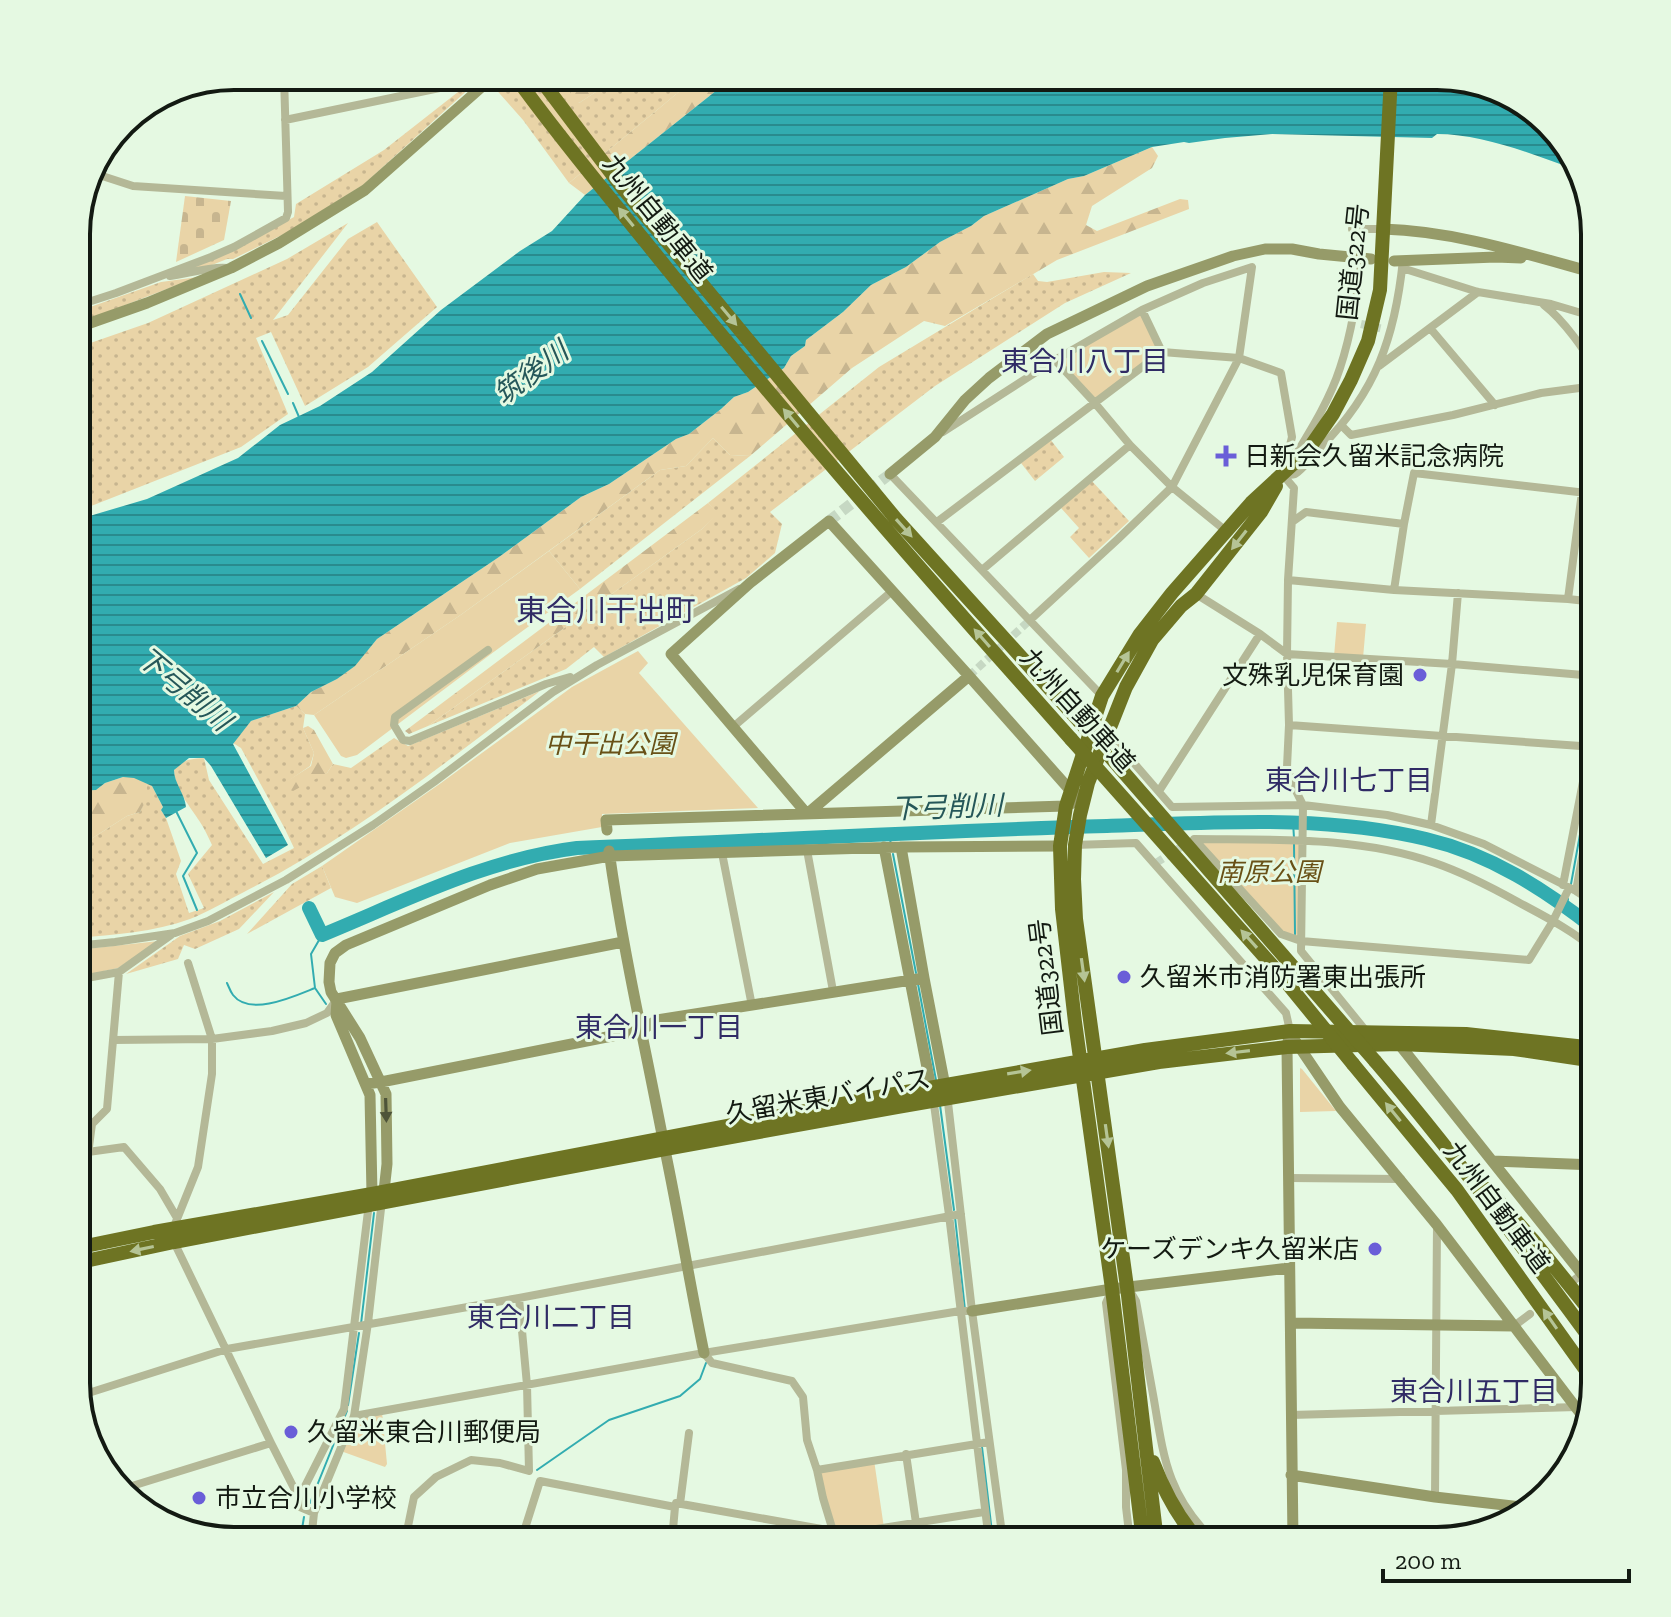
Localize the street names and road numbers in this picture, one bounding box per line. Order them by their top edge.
street label: 九州自動車道 [596,147,720,289]
street label: 国道322号 [1331,202,1375,322]
street label: 九州自動車道 [1014,641,1142,779]
street label: 国道322号 [1023,917,1069,1037]
street label: 久留米東バイパス [723,1062,933,1130]
street label: 九州自動車道 [1437,1135,1557,1279]

